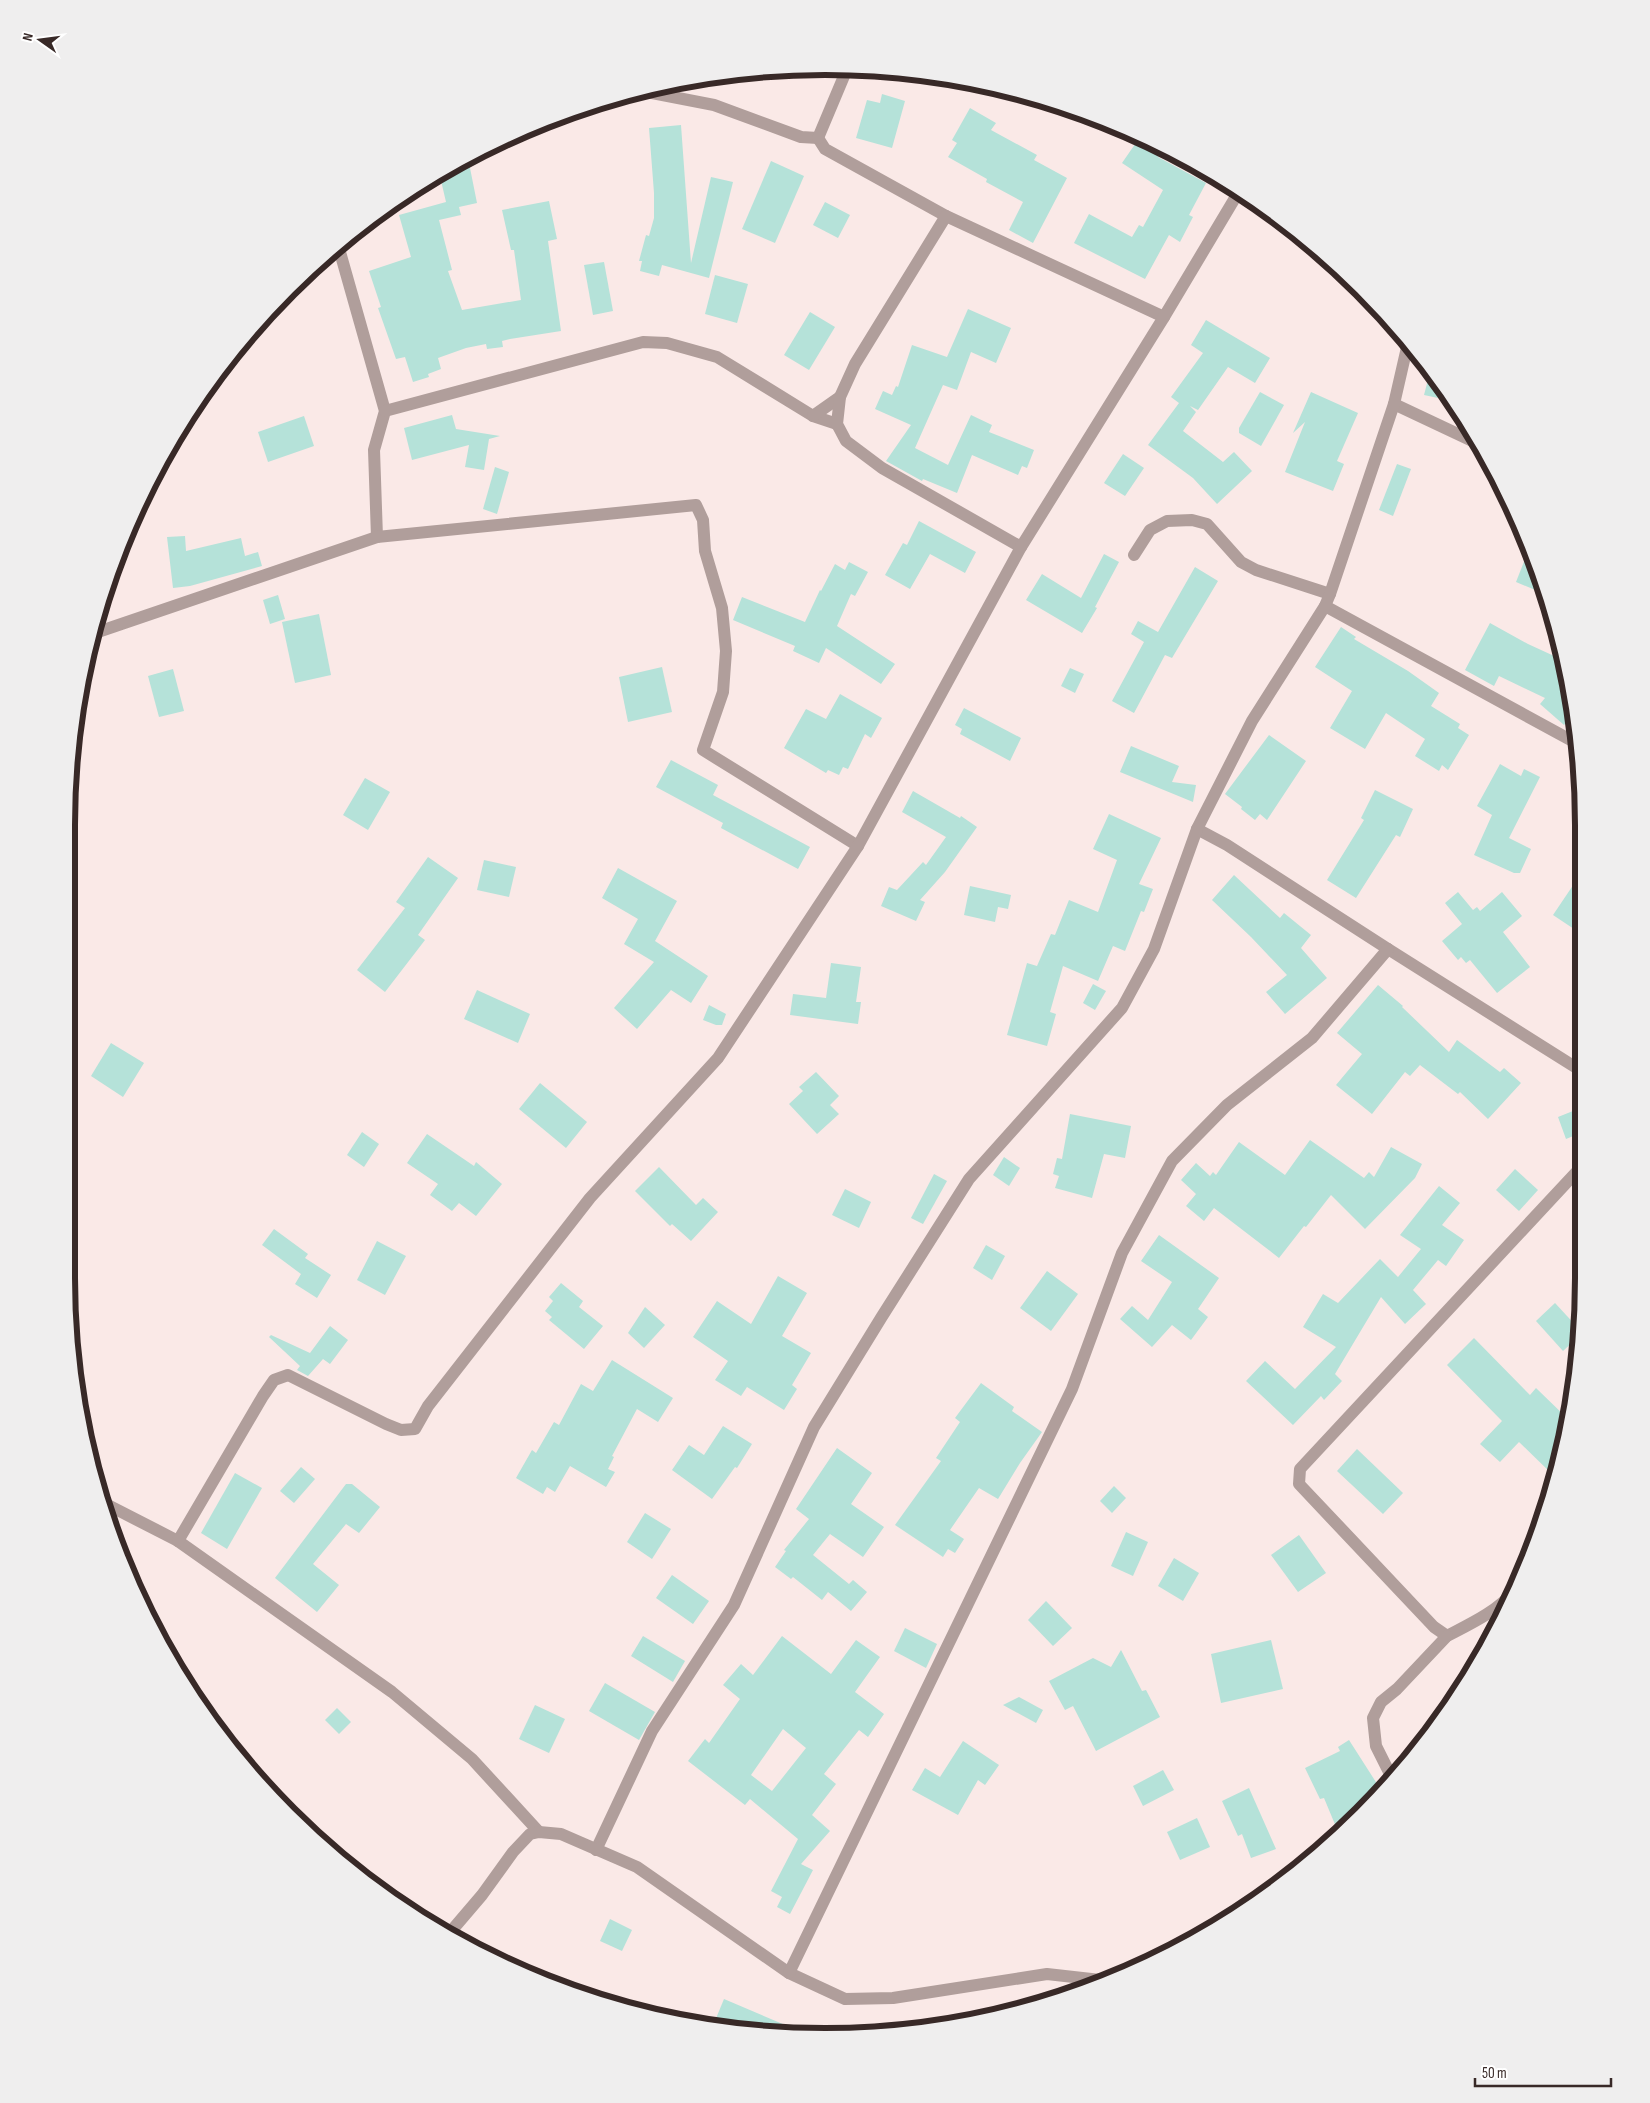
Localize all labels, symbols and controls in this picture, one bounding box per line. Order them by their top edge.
north arrow [15,15,65,65]
text: N [19,31,37,43]
scale bar [1475,2056,1611,2088]
text: 50 m [1482,2064,1507,2083]

